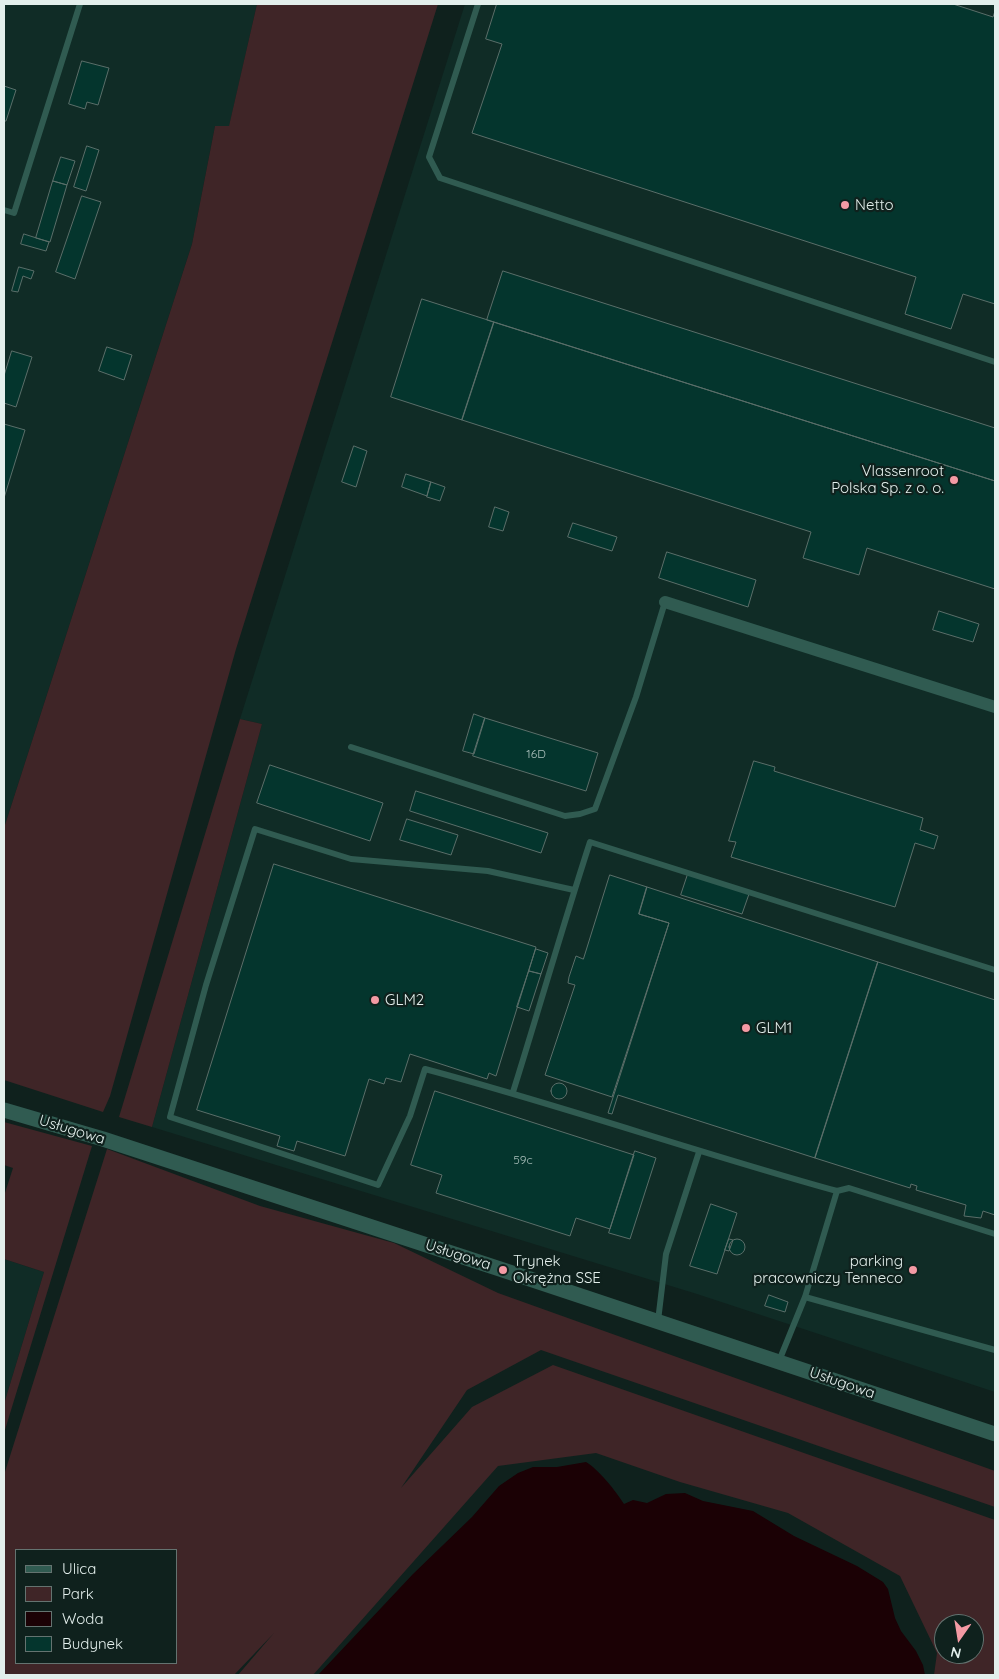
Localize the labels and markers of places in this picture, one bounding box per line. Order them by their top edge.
place label: Netto [855,196,894,214]
marker: Netto [839,199,851,211]
place label: Vlassenroot Polska Sp. z o. o. [831,462,944,497]
marker: Vlassenroot Polska Sp. z o. o. [948,474,960,486]
place label: GLM2 [385,991,424,1009]
marker: GLM2 [369,994,381,1006]
place label: GLM1 [756,1019,792,1037]
marker: GLM1 [740,1022,752,1034]
place label: Trynek Okrężna SSE [513,1252,601,1287]
place label: parking pracowniczy Tenneco [753,1252,903,1287]
marker: Trynek Okrężna SSE [497,1264,509,1276]
marker: parking pracowniczy Tenneco [907,1264,919,1276]

